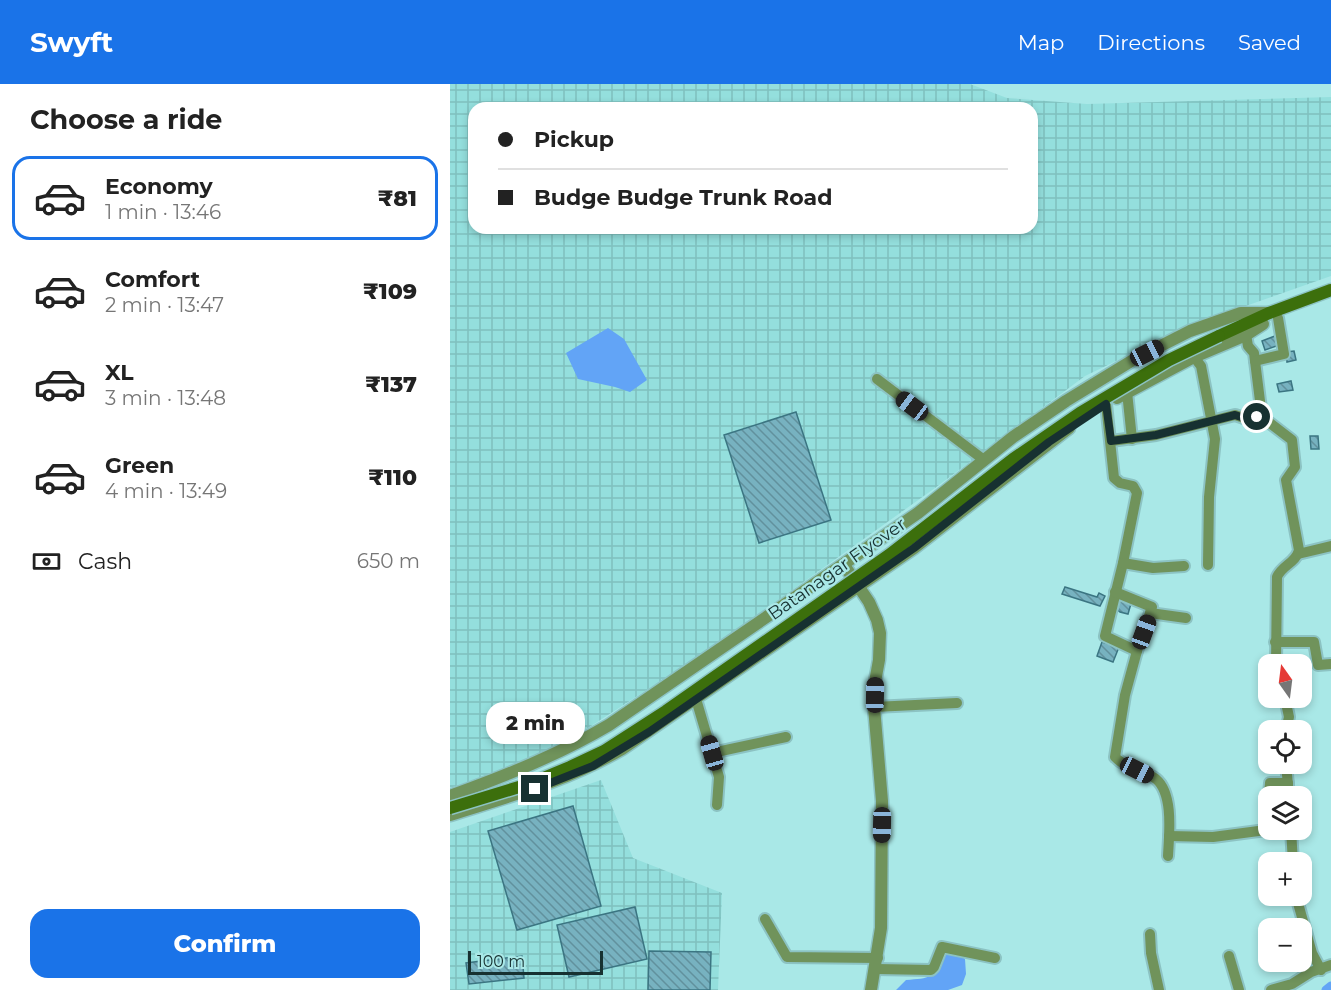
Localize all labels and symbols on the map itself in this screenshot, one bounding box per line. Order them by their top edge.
car [1127,337,1167,369]
car [892,388,932,424]
route start [1243,403,1270,430]
street label: Batanagar Flyover [764,513,910,625]
car [1129,612,1159,652]
north arrow [1258,654,1312,708]
car [866,677,884,713]
callout: 2 min [486,702,584,744]
car [698,733,726,773]
car [1117,754,1157,786]
route end [521,775,548,802]
car [873,807,891,843]
scale bar [468,948,603,976]

